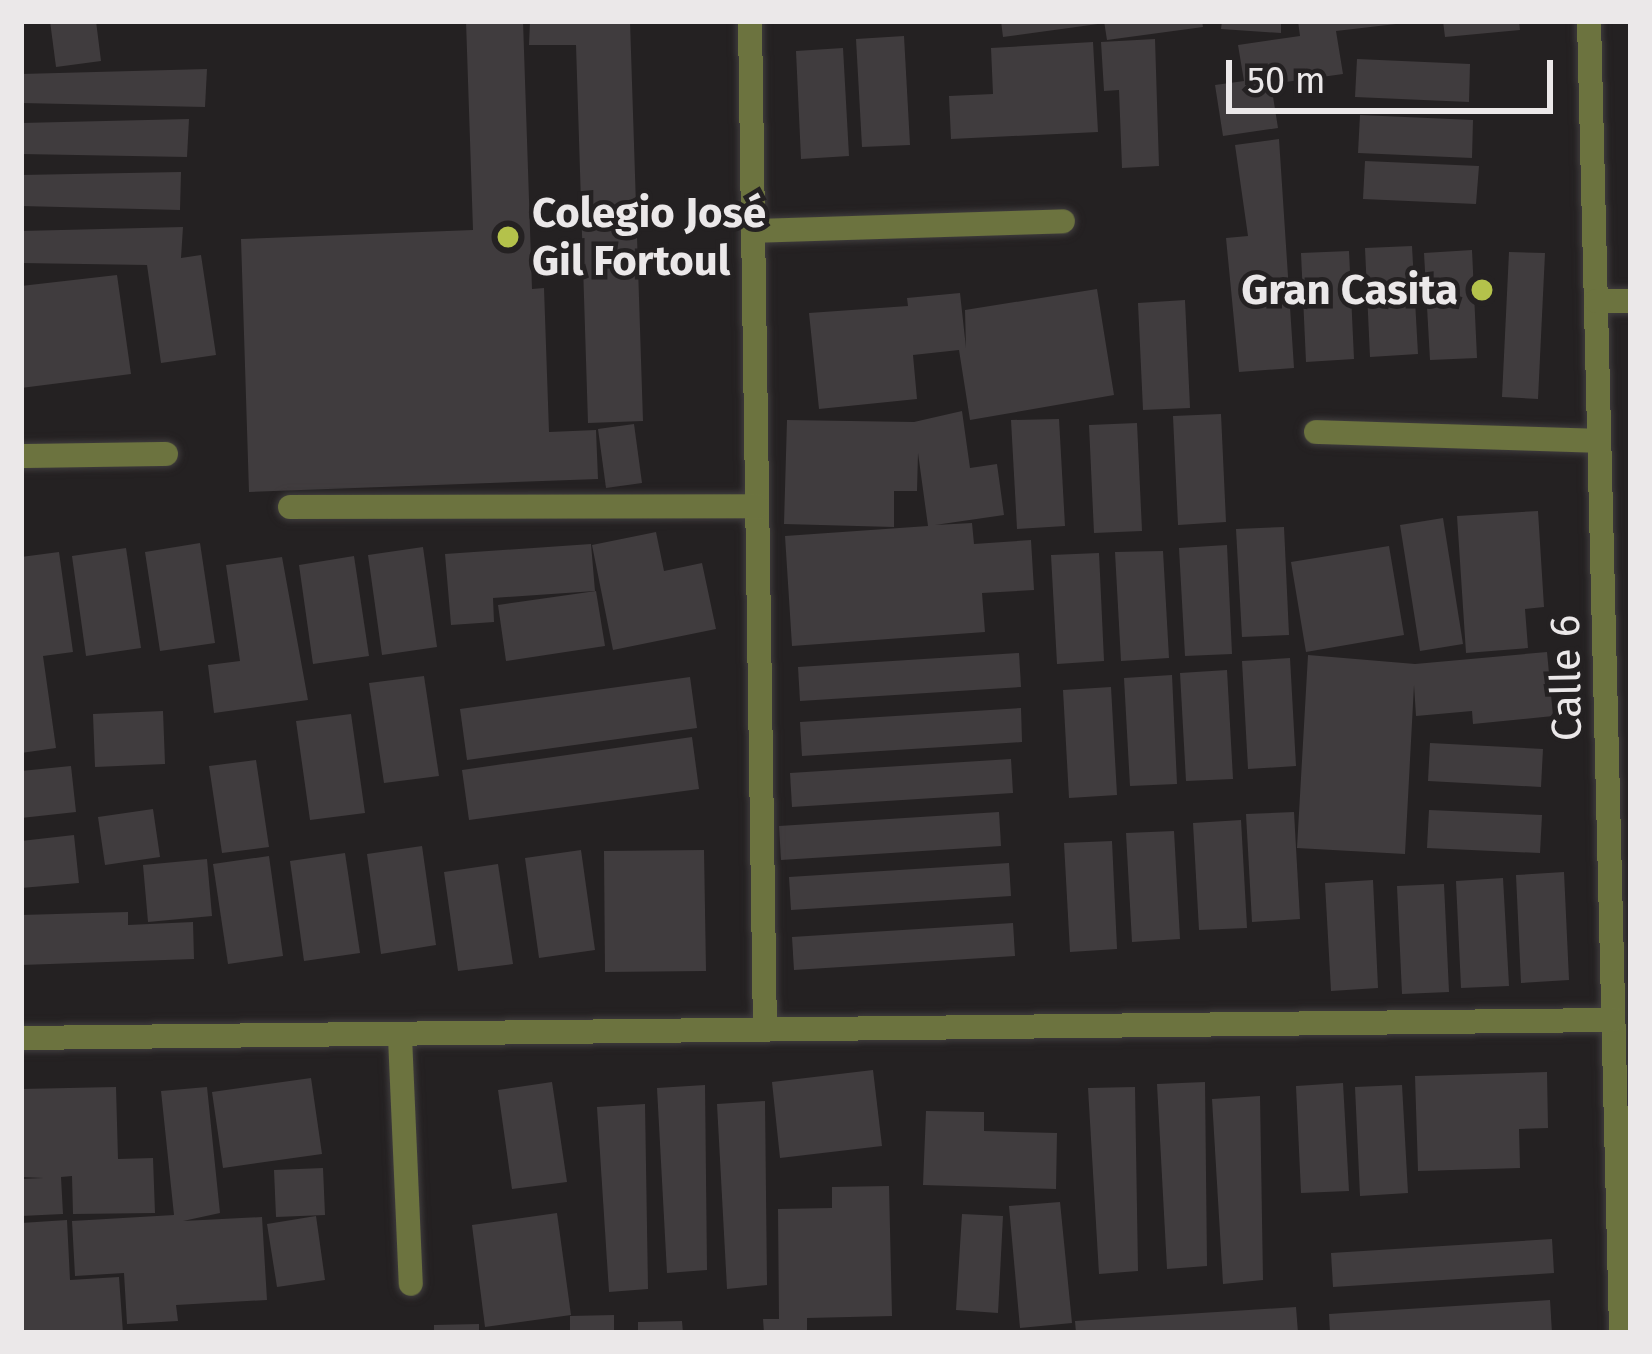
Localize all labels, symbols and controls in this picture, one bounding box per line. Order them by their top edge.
scale bar [1232,36,1559,110]
text: 50 m [1247,59,1326,103]
place label: Colegio José Gil Fortoul [532,188,766,286]
marker: Colegio José Gil Fortoul [495,224,521,250]
place label: Gran Casita [1241,265,1458,315]
marker: Gran Casita [1469,277,1495,303]
street label: Calle 6 [1540,614,1592,742]

